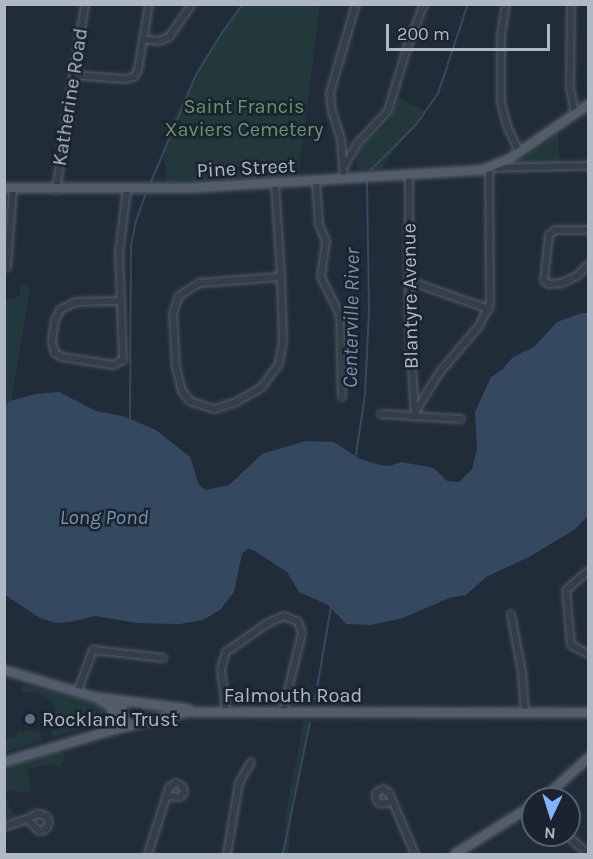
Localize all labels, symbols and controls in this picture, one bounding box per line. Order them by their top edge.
scale bar [389,12,552,50]
text: 200 m [397,23,450,45]
street label: Katherine Road [47,26,93,168]
park label: Saint Francis Xaviers Cemetery [165,94,323,141]
street label: Pine Street [196,153,296,183]
street label: Blantyre Avenue [397,223,423,369]
water label: Centerville River [337,248,365,388]
water label: Long Pond [59,504,149,530]
street label: Falmouth Road [224,683,362,707]
place label: Rockland Trust [42,707,178,731]
marker: Rockland Trust [23,712,37,726]
north arrow [521,787,581,847]
text: N [543,824,556,843]

